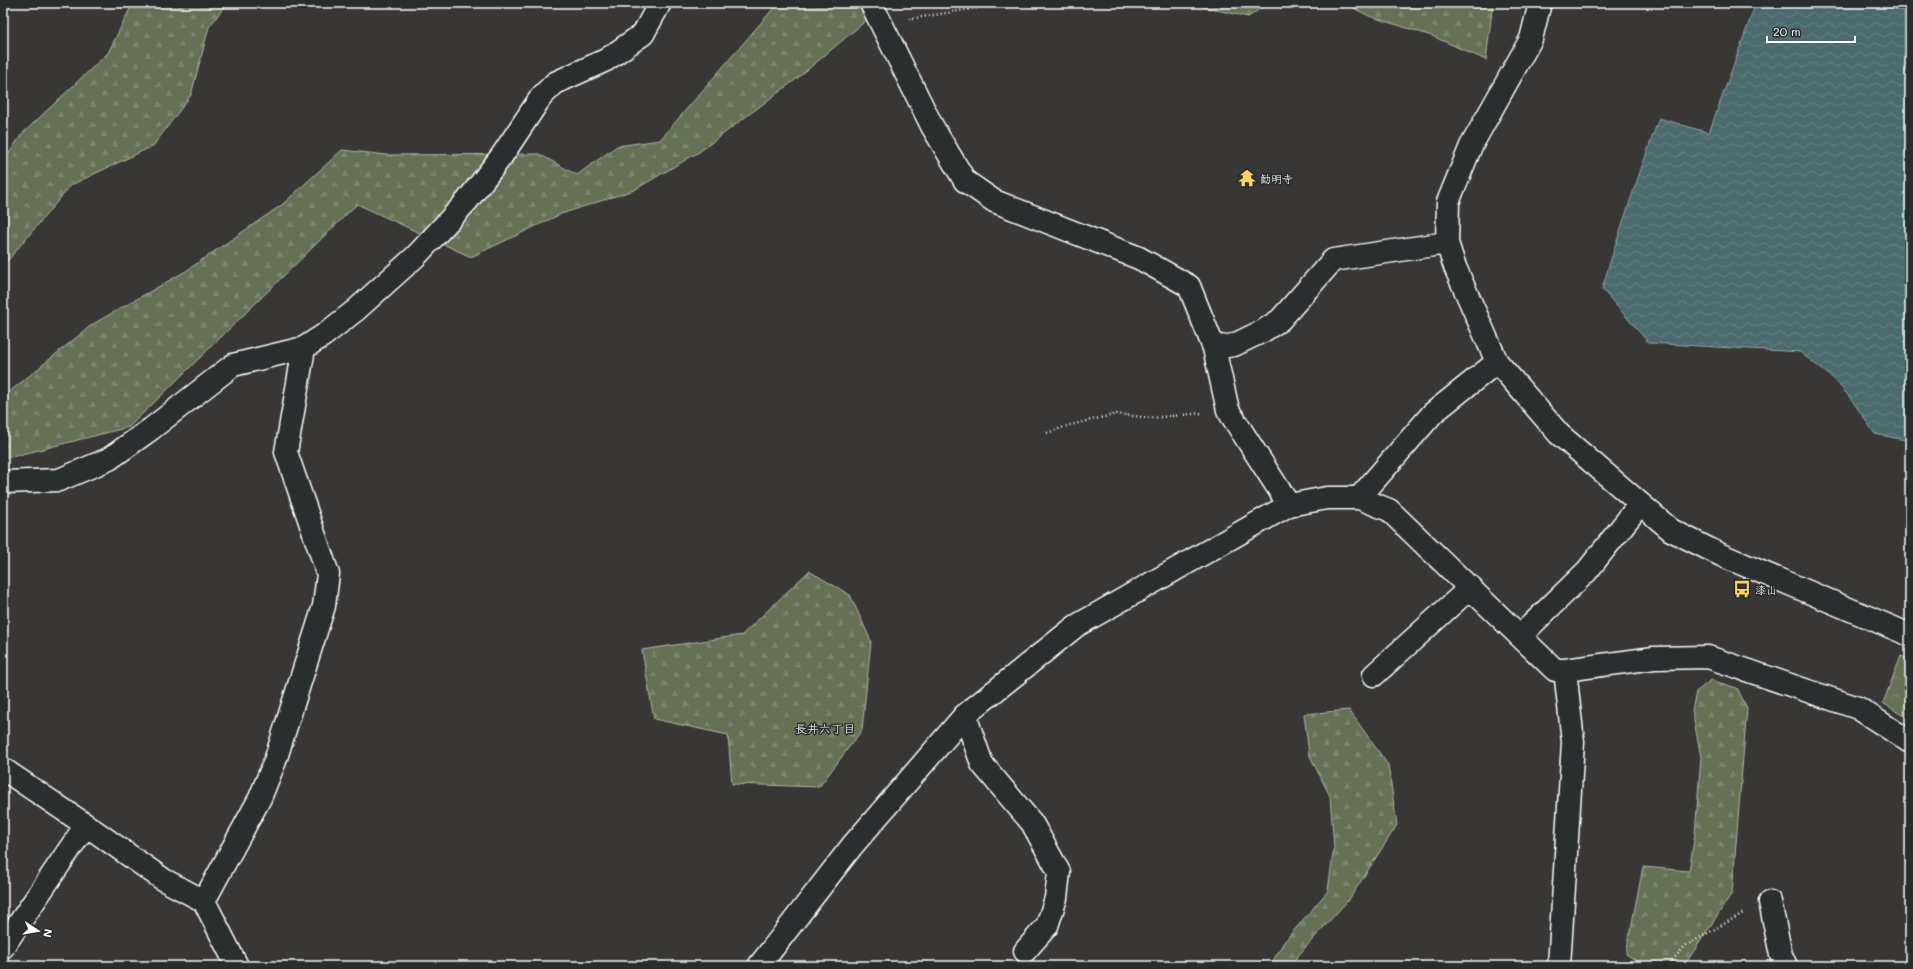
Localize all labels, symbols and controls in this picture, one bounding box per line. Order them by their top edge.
scale bar [1767,18,1855,44]
text: 20 m [1773,23,1801,39]
temple icon: 勧明寺 [1237,168,1257,188]
place label: 勧明寺 [1260,171,1293,186]
bus stop icon: 漆山 [1732,579,1752,599]
place label: 漆山 [1755,582,1777,597]
district label: 長井六丁目 [795,720,855,736]
north arrow [18,911,58,951]
text: N [40,928,56,939]

